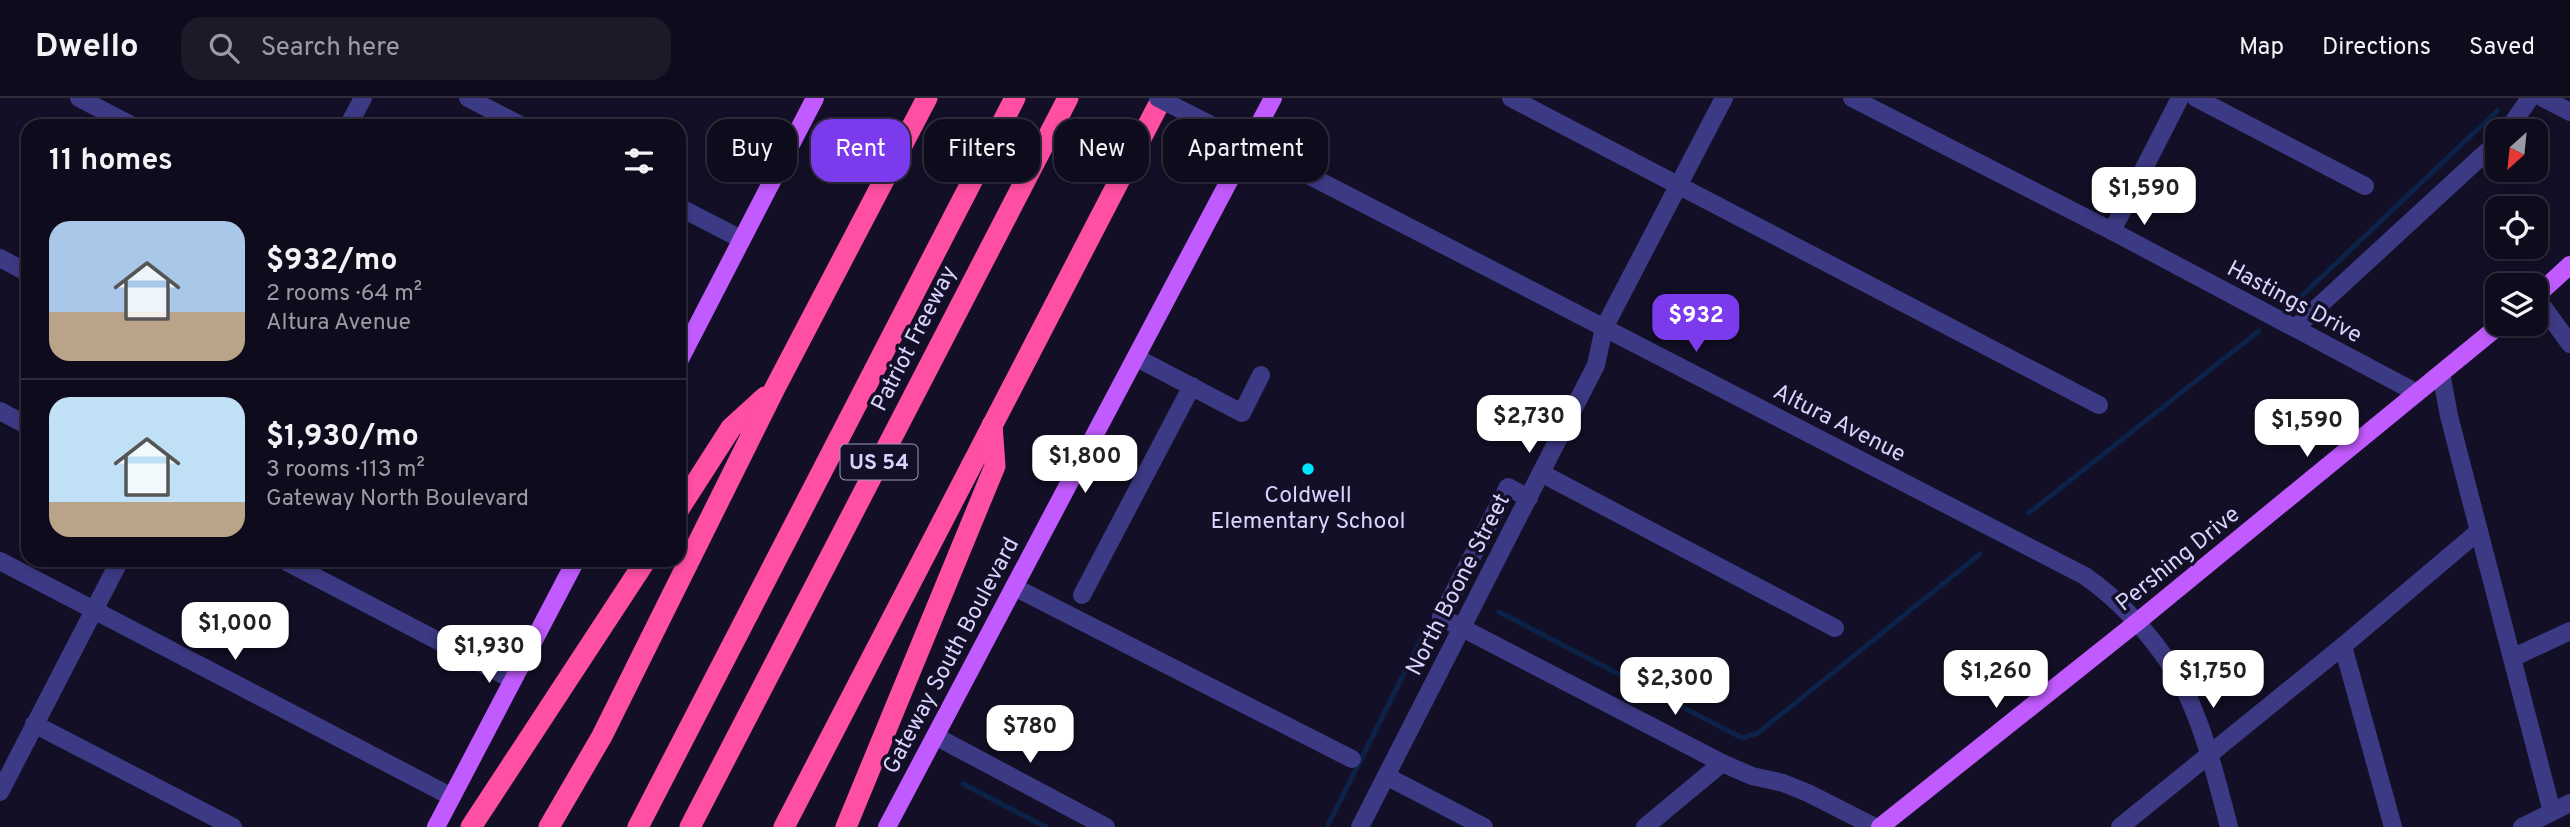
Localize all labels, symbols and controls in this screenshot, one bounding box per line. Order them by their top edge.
search box [181,17,671,80]
text: Dwello [35,27,139,69]
icon: search [205,29,243,67]
text: Search here [261,32,400,65]
text: Map [2239,33,2284,63]
text: Directions [2322,33,2431,63]
text: Saved [2469,33,2535,63]
chip: Buy [707,119,797,182]
chip: Rent [811,119,910,182]
chip: Filters [924,119,1040,182]
chip: New [1054,119,1149,182]
chip: Apartment [1163,119,1328,182]
north arrow [2485,119,2548,182]
map controls [2485,119,2548,336]
icon: filters [620,142,658,180]
text: 11 homes [49,143,173,180]
pin: $1,590 [2087,167,2201,227]
text: $1,590 [2108,175,2180,204]
button: locate [2485,196,2548,259]
text: $932/mo [266,243,397,280]
icon: home [105,249,189,333]
street label: Hastings Drive [2221,255,2366,351]
street label: Patriot Freeway [866,261,964,417]
button: layers [2485,273,2548,336]
text: 2 rooms · 64 m² [266,280,422,309]
pin: $932 [1655,294,1737,354]
text: $932 [1668,302,1724,331]
text: Altura Avenue [266,309,411,338]
street label: Altura Avenue [1768,378,1910,470]
pin: $2,730 [1472,396,1586,455]
pin: $1,590 [2250,400,2364,459]
text: $2,730 [1493,403,1565,432]
text: $1,590 [2271,407,2343,436]
text: $1,930/mo [266,419,419,456]
icon: home [105,425,189,509]
pin: $1,800 [1028,436,1142,495]
text: $1,800 [1048,443,1122,472]
road number: US 54 [840,444,917,480]
text: 3 rooms · 113 m² [266,456,425,485]
marker: Coldwell Elementary School [1300,461,1316,477]
place label: Coldwell Elementary School [1210,482,1406,537]
text: Gateway North Boulevard [266,485,529,514]
street label: North Boone Street [1401,489,1518,681]
street label: Pershing Drive [2111,501,2247,619]
street label: Gateway South Boulevard [877,533,1027,779]
pin: $1,000 [178,602,292,662]
text: $1,000 [198,610,272,639]
pin: $1,930 [432,626,546,685]
text: $1,930 [453,633,525,662]
pin: $1,260 [1939,650,2053,710]
pin: $1,750 [2156,650,2270,710]
pin: $2,300 [1618,658,1732,717]
text: $1,260 [1960,658,2032,687]
text: $1,750 [2179,658,2247,687]
text: $2,300 [1636,665,1714,694]
pin: $780 [989,706,1071,765]
text: $780 [1003,713,1057,742]

